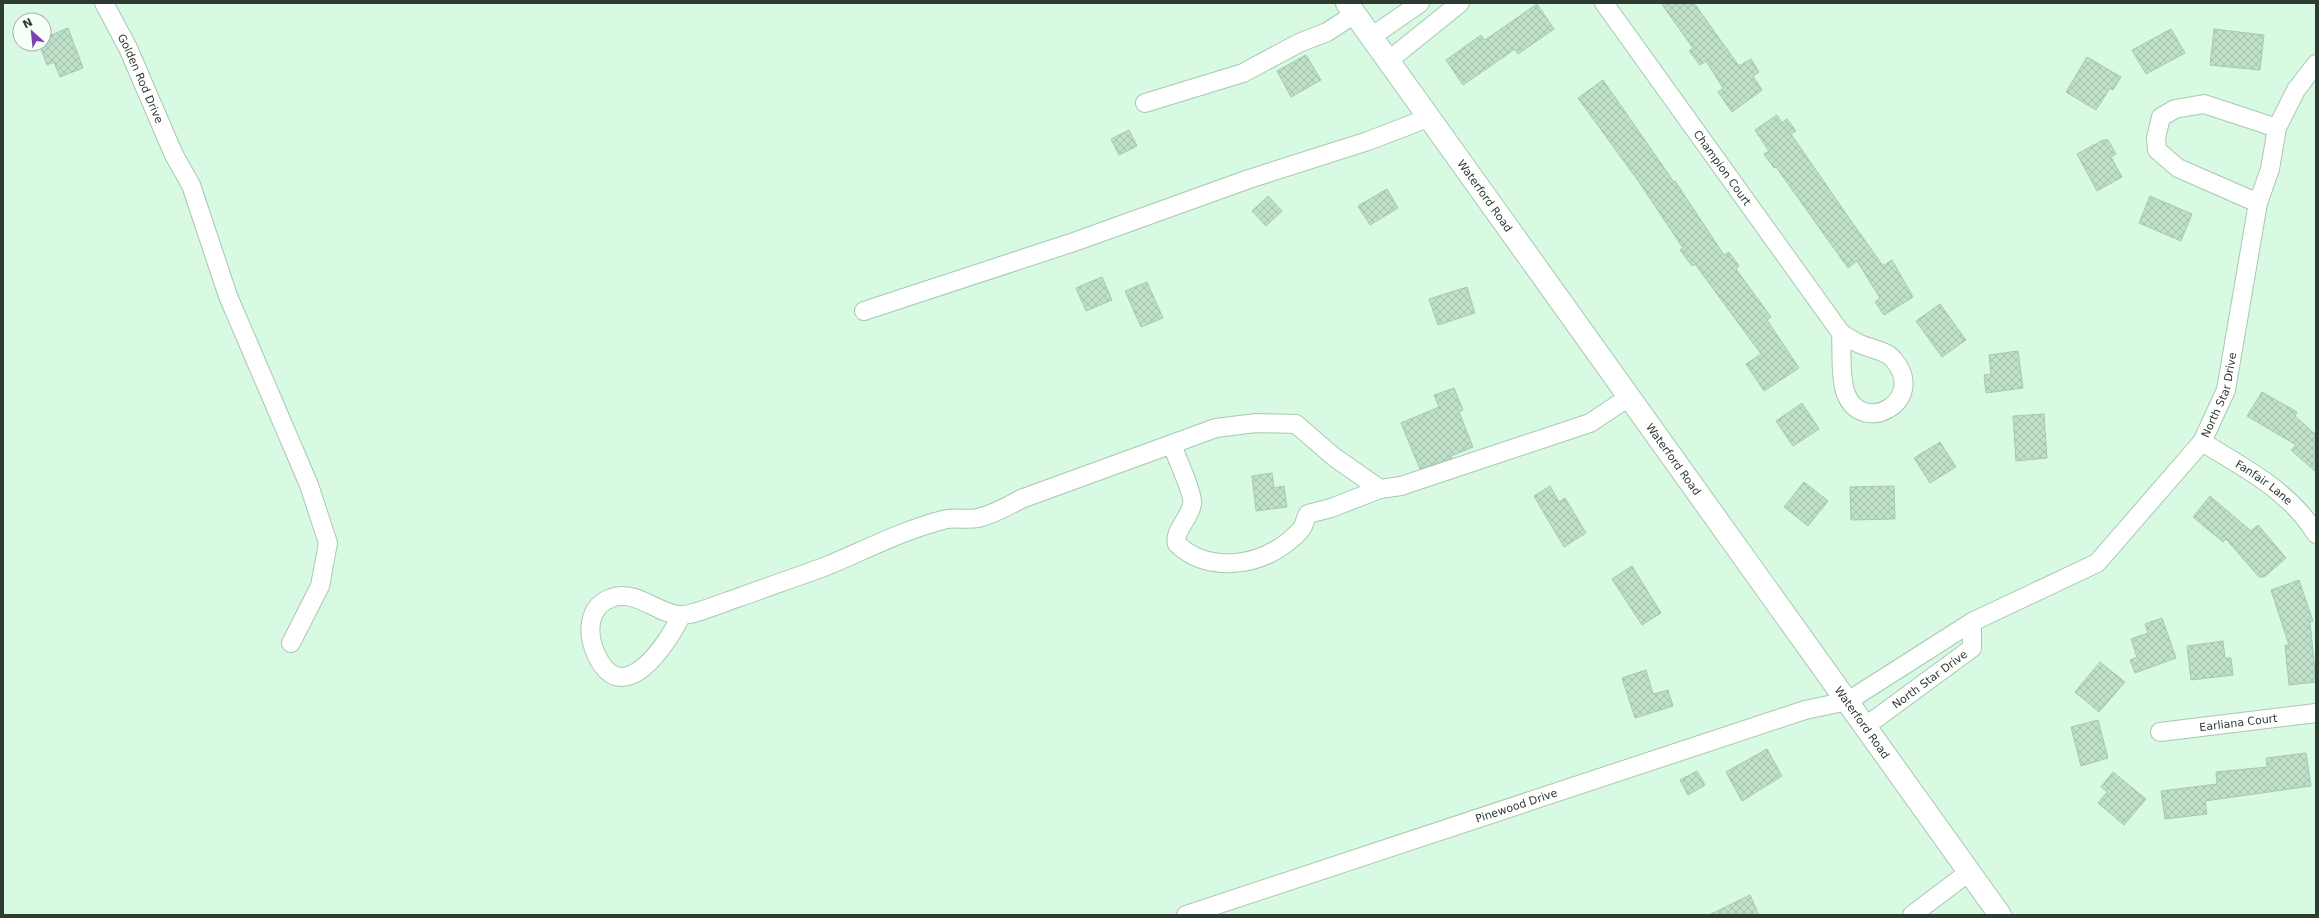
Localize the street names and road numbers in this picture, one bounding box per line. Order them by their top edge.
street label: Golden Rod Drive [115,32,166,126]
street label: Champion Court [1691,128,1754,209]
street label: Waterford Road [1454,157,1515,235]
street label: North Star Drive [2199,351,2239,440]
street label: Waterford Road [1643,421,1703,498]
street label: Fanfair Lane [2233,458,2295,508]
street label: North Star Drive [1890,648,1970,711]
street label: Waterford Road [1832,684,1892,761]
street label: Earliana Court [2199,712,2279,734]
street label: Pinewood Drive [1474,786,1559,826]

